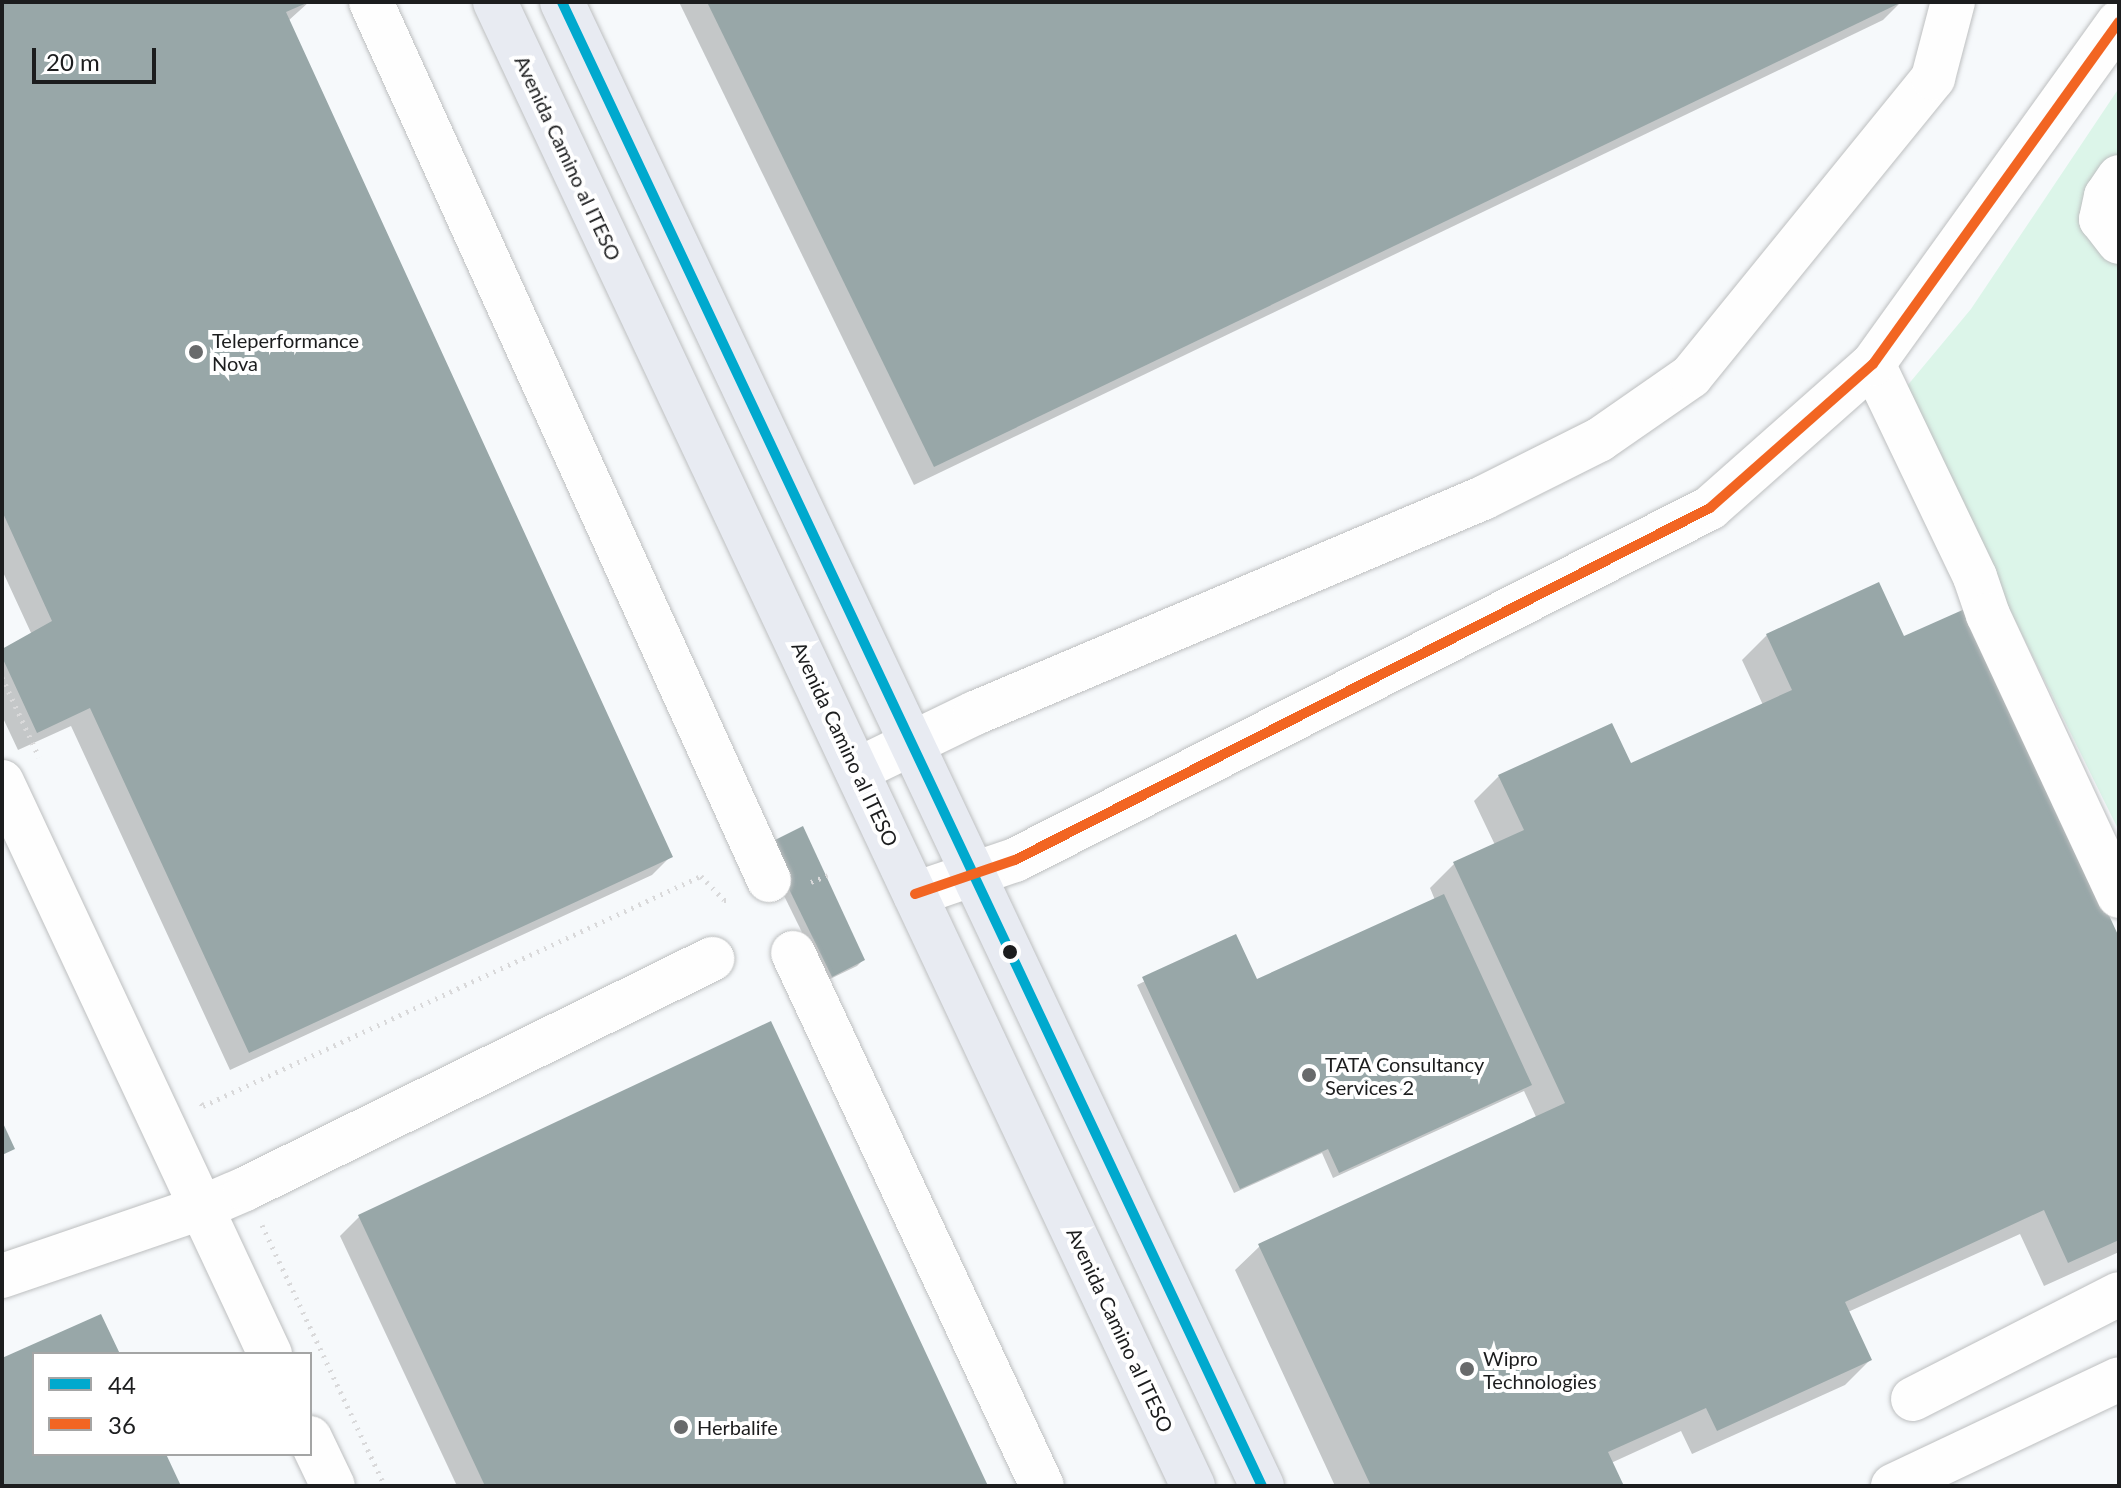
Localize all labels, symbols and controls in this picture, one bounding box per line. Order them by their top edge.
scale bar [36,32,160,82]
text: 20 m [46,47,100,76]
street label: Avenida Camino al ITESO [510,52,626,264]
place label: Teleperformance Nova [212,328,359,375]
marker: Teleperformance Nova [187,343,205,361]
street label: Avenida Camino al ITESO [787,638,903,850]
unlabelled marker [1002,944,1018,960]
place label: TATA Consultancy Services 2 [1325,1052,1485,1099]
marker: TATA Consultancy Services 2 [1300,1066,1318,1084]
street label: Avenida Camino al ITESO [1062,1224,1178,1436]
place label: Wipro Technologies [1483,1346,1597,1393]
legend [32,1352,312,1456]
marker: Wipro Technologies [1458,1360,1476,1378]
text: 44 [108,1370,136,1399]
text: 36 [108,1410,136,1439]
place label: Herbalife [697,1415,778,1439]
marker: Herbalife [672,1418,690,1436]

